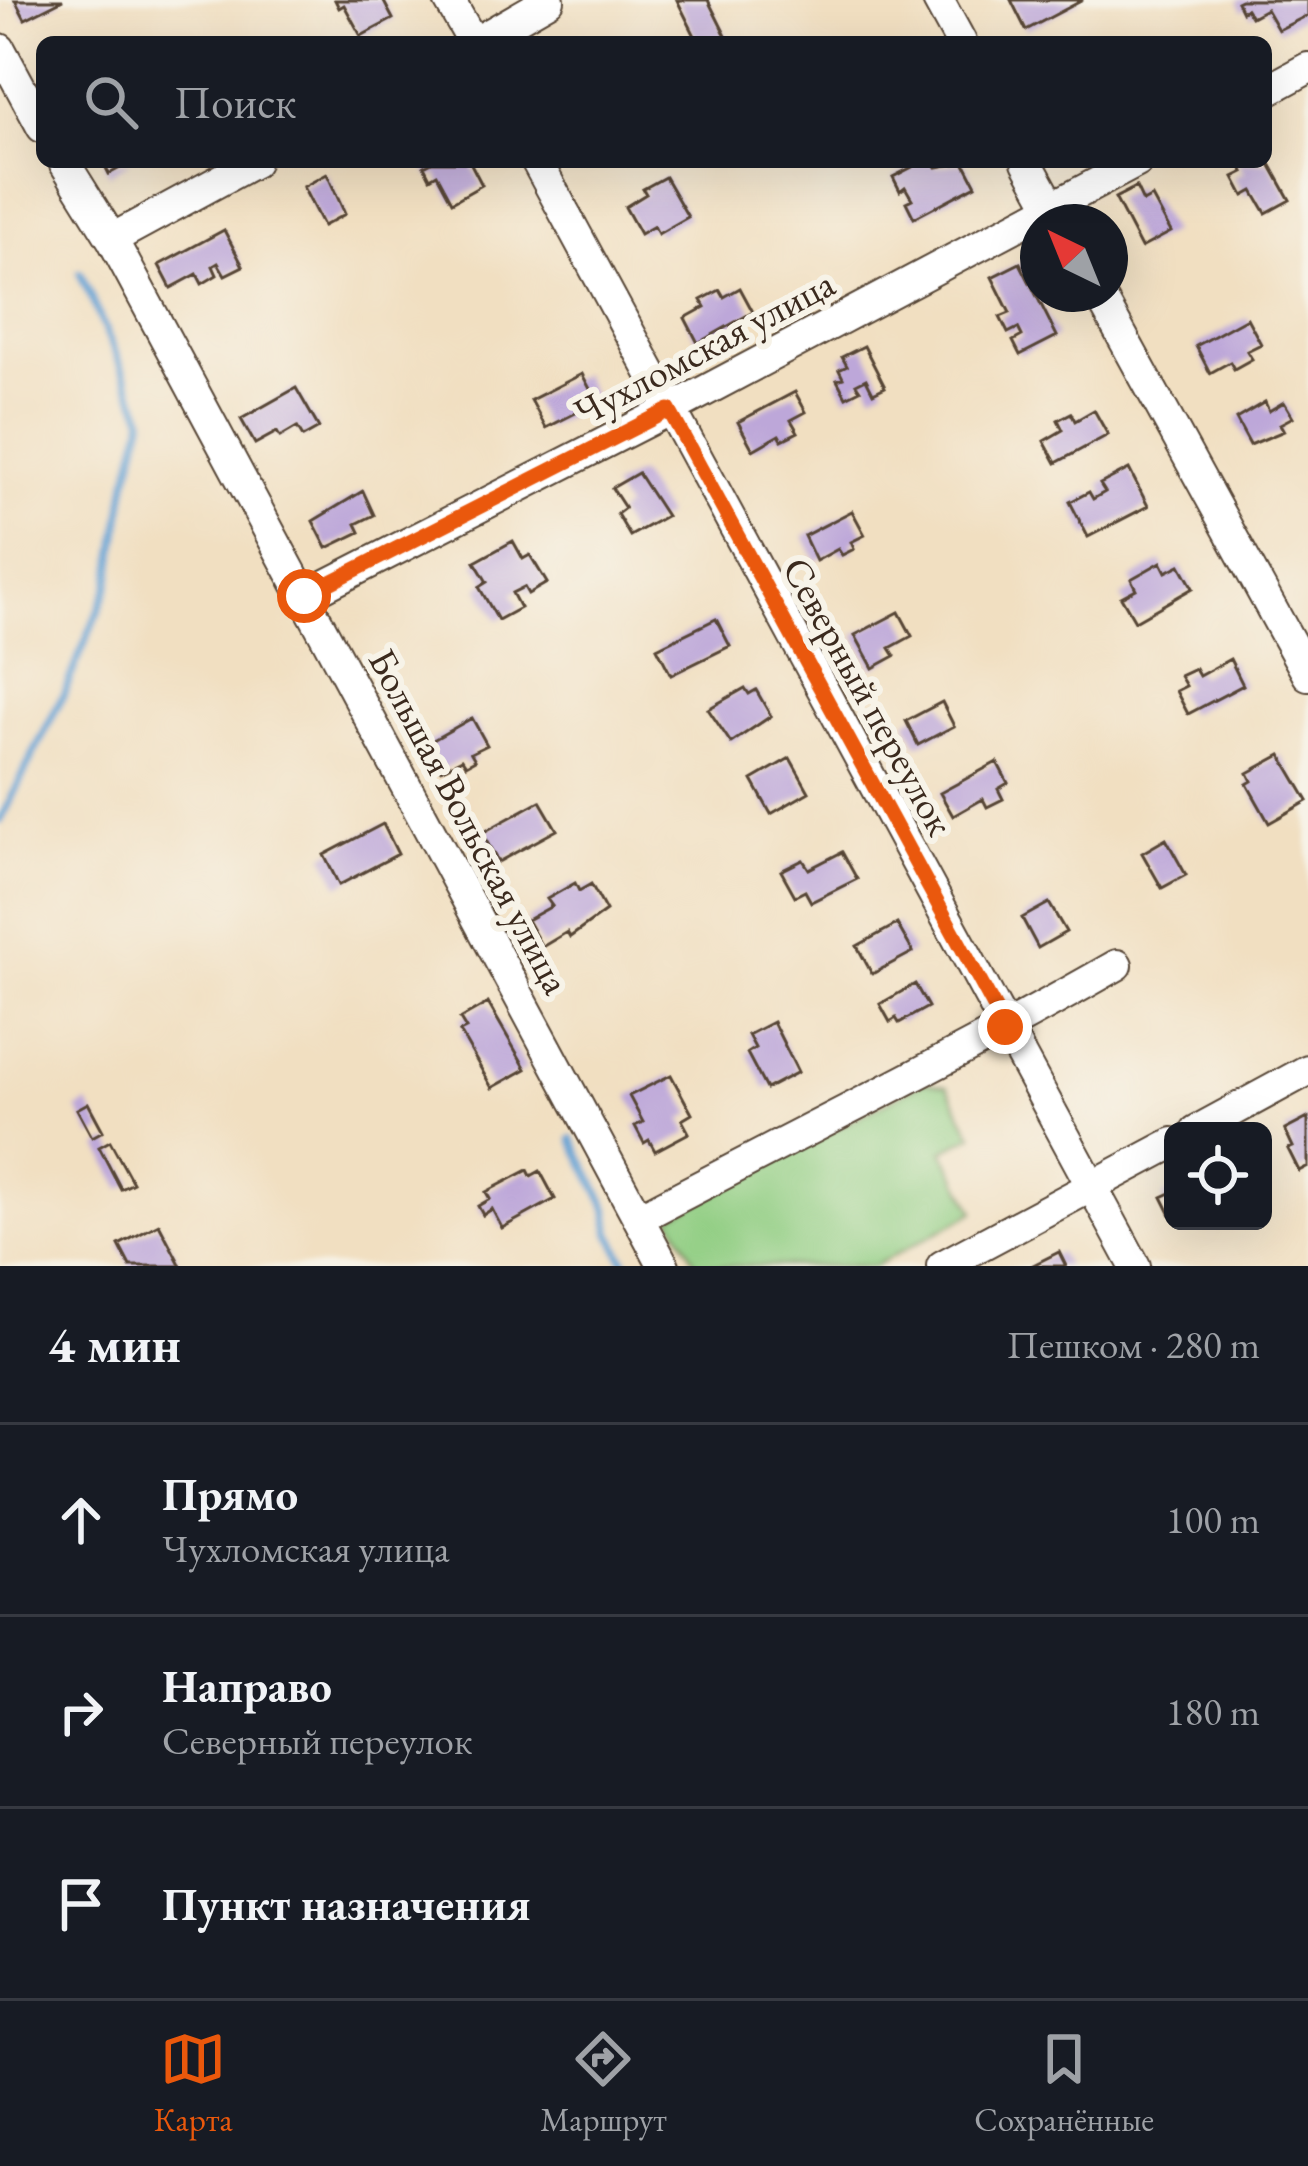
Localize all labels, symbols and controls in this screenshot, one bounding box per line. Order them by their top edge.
search box [36,36,1272,168]
icon: search [78,69,144,135]
text: Поиск [174,73,296,131]
north arrow [1020,204,1128,312]
street label: Чухломская улица [565,257,844,437]
street label: Северный переулок [771,548,966,845]
route start [277,569,331,623]
street label: Большая Вольская улица [357,640,582,1003]
route end [978,1000,1032,1054]
map controls [1164,1122,1272,1230]
button: locate [1164,1122,1272,1230]
text: 4 мин [48,1311,181,1377]
text: Пешком · 280 m [1007,1319,1260,1370]
text: Прямо [162,1465,298,1523]
icon: ahead [48,1487,114,1553]
text: 100 m [1166,1494,1260,1545]
text: Чухломская улица [162,1523,450,1574]
text: Направо [162,1657,332,1715]
icon: right [48,1679,114,1745]
text: 180 m [1166,1686,1260,1737]
text: Северный переулок [162,1715,473,1766]
icon: arrive [48,1871,114,1937]
text: Пункт назначения [162,1875,531,1933]
tab: Карта [154,2026,233,2141]
tab: Маршрут [540,2026,667,2141]
tab: Сохранённые [974,2026,1154,2141]

